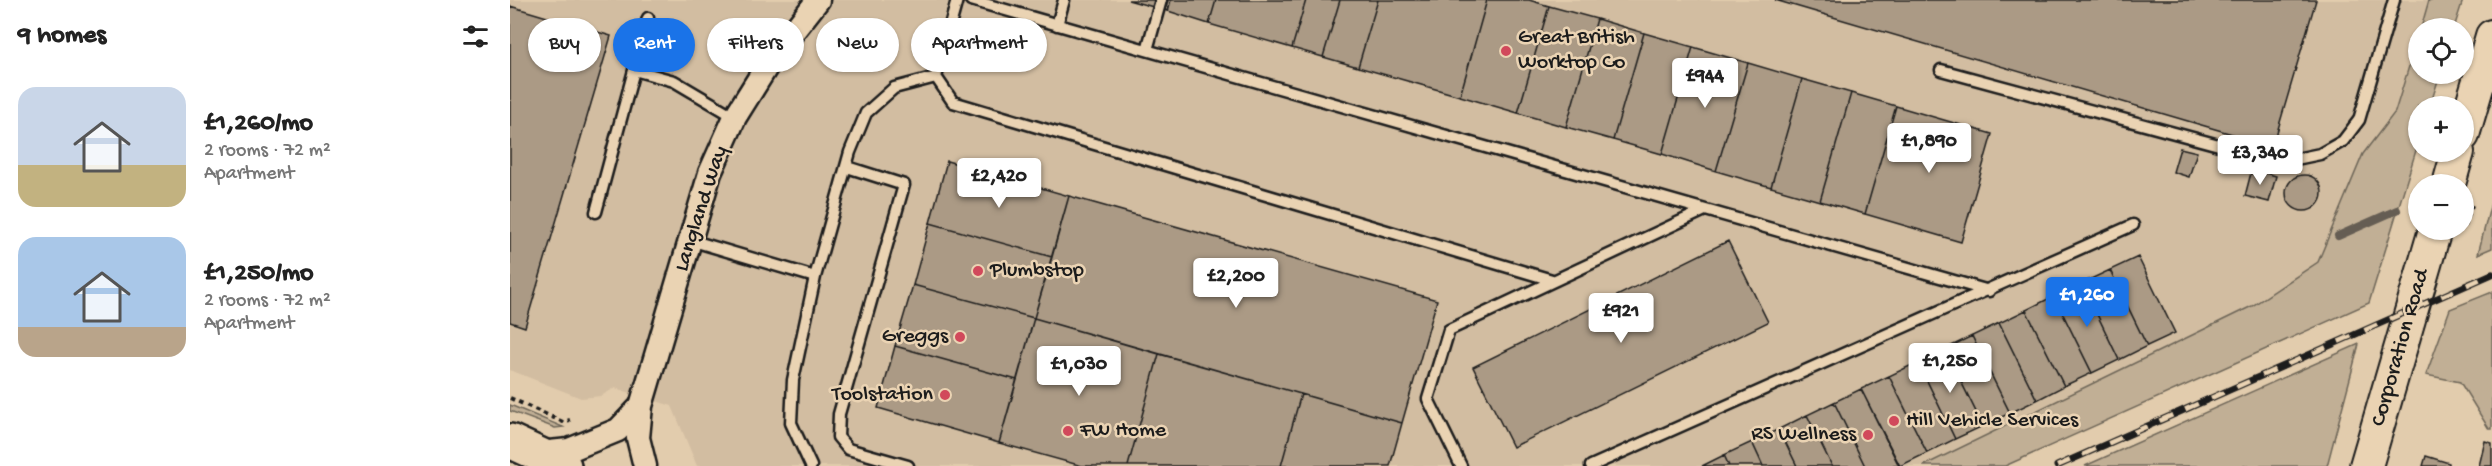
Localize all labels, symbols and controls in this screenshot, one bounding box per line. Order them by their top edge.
chip: Buy [528,18,601,72]
chip: Rent [613,18,695,72]
chip: Filters [707,18,804,72]
chip: New [816,18,899,72]
chip: Apartment [911,18,1047,72]
map controls [2408,18,2474,240]
button: locate [2408,18,2474,84]
icon: filters [459,20,492,53]
text: 9 homes [18,21,106,52]
place label: Great British Worktop Co [1518,25,1635,76]
marker: Great British Worktop Co [1499,44,1513,58]
pin: £944 [1669,58,1741,109]
text: £944 [1686,66,1724,89]
button: + [2408,96,2474,162]
text: £1,260/mo [204,109,313,140]
icon: home [66,111,138,183]
pin: £1,890 [1880,123,1978,174]
text: £1,890 [1901,131,1957,154]
pin: £3,340 [2211,135,2309,186]
text: 2 rooms · 72 m² [204,140,331,163]
street label: Langland Way [669,143,735,275]
text: £3,340 [2232,143,2288,166]
pin: £2,420 [950,158,1048,209]
text: Apartment [204,163,294,186]
text: £2,420 [971,166,1027,189]
button: − [2408,174,2474,240]
place label: Plumbstop [989,258,1084,284]
pin: £2,200 [1187,258,1285,309]
text: £1,250/mo [204,259,314,290]
icon: home [66,261,138,333]
marker: Plumbstop [971,264,985,278]
street label: Corporation Road [2366,264,2436,430]
text: £2,200 [1207,266,1265,289]
pin: £1,260 [2038,277,2136,328]
text: £1,260 [2060,285,2114,308]
text: 2 rooms · 72 m² [204,290,331,313]
pin: £921 [1585,293,1657,344]
text: £921 [1603,301,1639,324]
text: Apartment [204,313,294,336]
place label: Greggs [882,324,949,350]
marker: Greggs [953,330,967,344]
pin: £1,250 [1901,343,1999,394]
pin: £1,030 [1030,346,1128,397]
text: £1,250 [1923,351,1977,374]
text: £1,030 [1051,354,1107,377]
place label: Toolstation [830,382,934,408]
marker: Toolstation [938,388,952,402]
place label: Hill Vehicle Services [1906,408,2079,434]
marker: Hill Vehicle Services [1887,414,1901,428]
place label: FW Home [1079,418,1167,444]
place label: RS Wellness [1751,422,1857,448]
marker: FW Home [1061,424,1075,438]
marker: RS Wellness [1861,428,1875,442]

